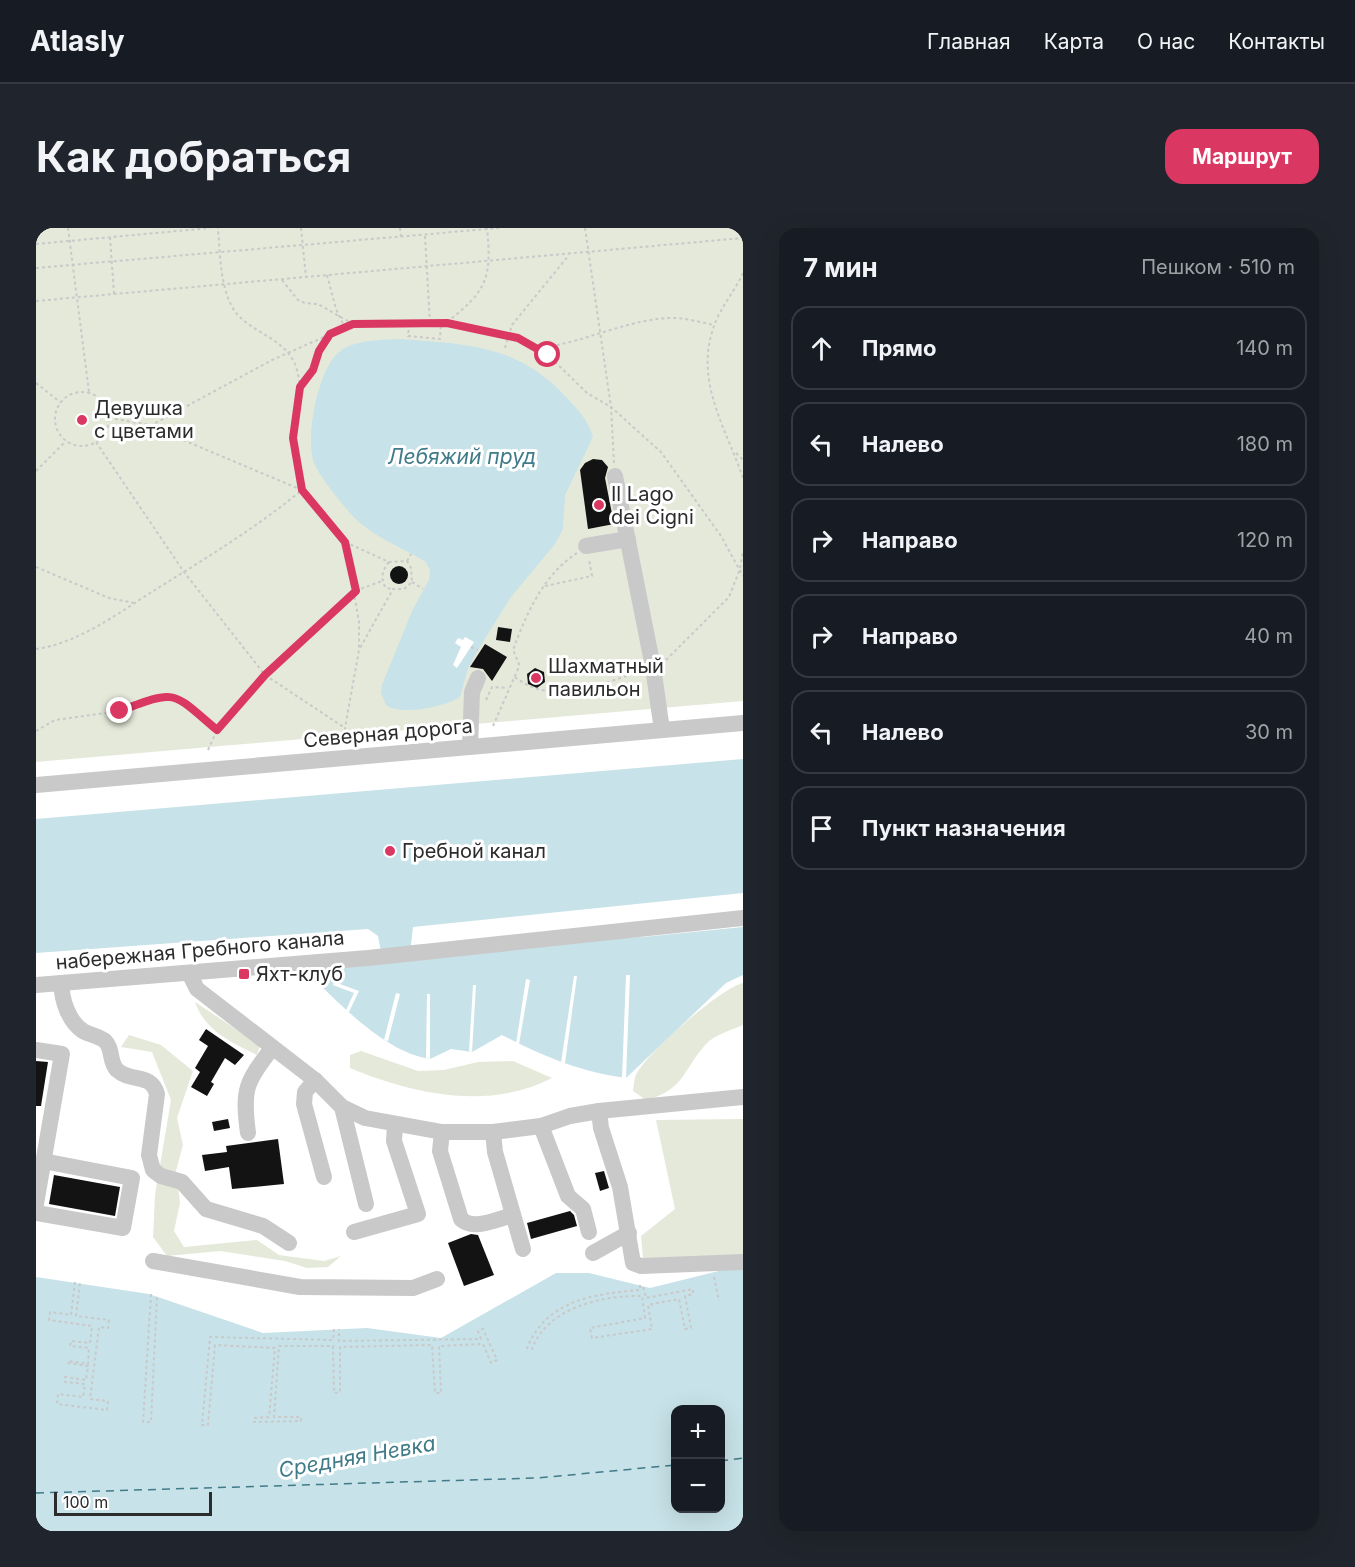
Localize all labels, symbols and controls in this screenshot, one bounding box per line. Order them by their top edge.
text: Atlasly [30,24,125,58]
text: Главная [927,29,1011,54]
text: Карта [1044,29,1104,54]
text: О нас [1137,29,1195,54]
text: Контакты [1228,29,1325,54]
button: Маршрут [1165,129,1319,184]
text: Как добраться [36,131,351,182]
text: 7 мин [803,252,878,283]
text: Пешком · 510 m [1141,255,1295,279]
icon: ahead [805,332,838,365]
text: Прямо [862,335,936,361]
text: 140 m [1236,336,1293,360]
route start [534,341,560,367]
place label: Девушка с цветами [94,396,194,443]
marker: Девушка с цветами [75,413,89,427]
icon: left [805,428,838,461]
text: Налево [862,431,944,457]
text: 180 m [1237,432,1293,456]
water label: Лебяжий пруд [388,444,536,469]
place label: Il Lago dei Cigni [611,482,694,529]
marker: Il Lago dei Cigni [592,498,606,512]
icon: right [805,524,838,557]
text: Направо [862,527,958,553]
text: 120 m [1237,528,1293,552]
icon: right [805,620,838,653]
text: Направо [862,623,958,649]
text: 40 m [1244,624,1293,648]
place label: Шахматный павильон [548,654,664,701]
marker: Шахматный павильон [529,671,543,685]
route end [106,697,132,723]
street label: Северная дорога [302,714,474,752]
icon: left [805,716,838,749]
text: Налево [862,719,944,745]
text: 30 m [1245,720,1293,744]
icon: arrive [805,812,838,845]
text: Пункт назначения [862,815,1066,841]
place label: Гребной канал [402,839,546,863]
marker: Гребной канал [383,844,397,858]
street label: набережная Гребного канала [55,925,345,975]
place label: Яхт-клуб [256,962,343,986]
marker: Яхт-клуб [237,967,251,981]
map controls [671,1405,725,1513]
button: + [671,1405,725,1459]
water label: Средняя Невка [277,1430,437,1483]
button: − [671,1459,725,1513]
scale bar [54,1489,212,1516]
text: 100 m [63,1492,108,1512]

